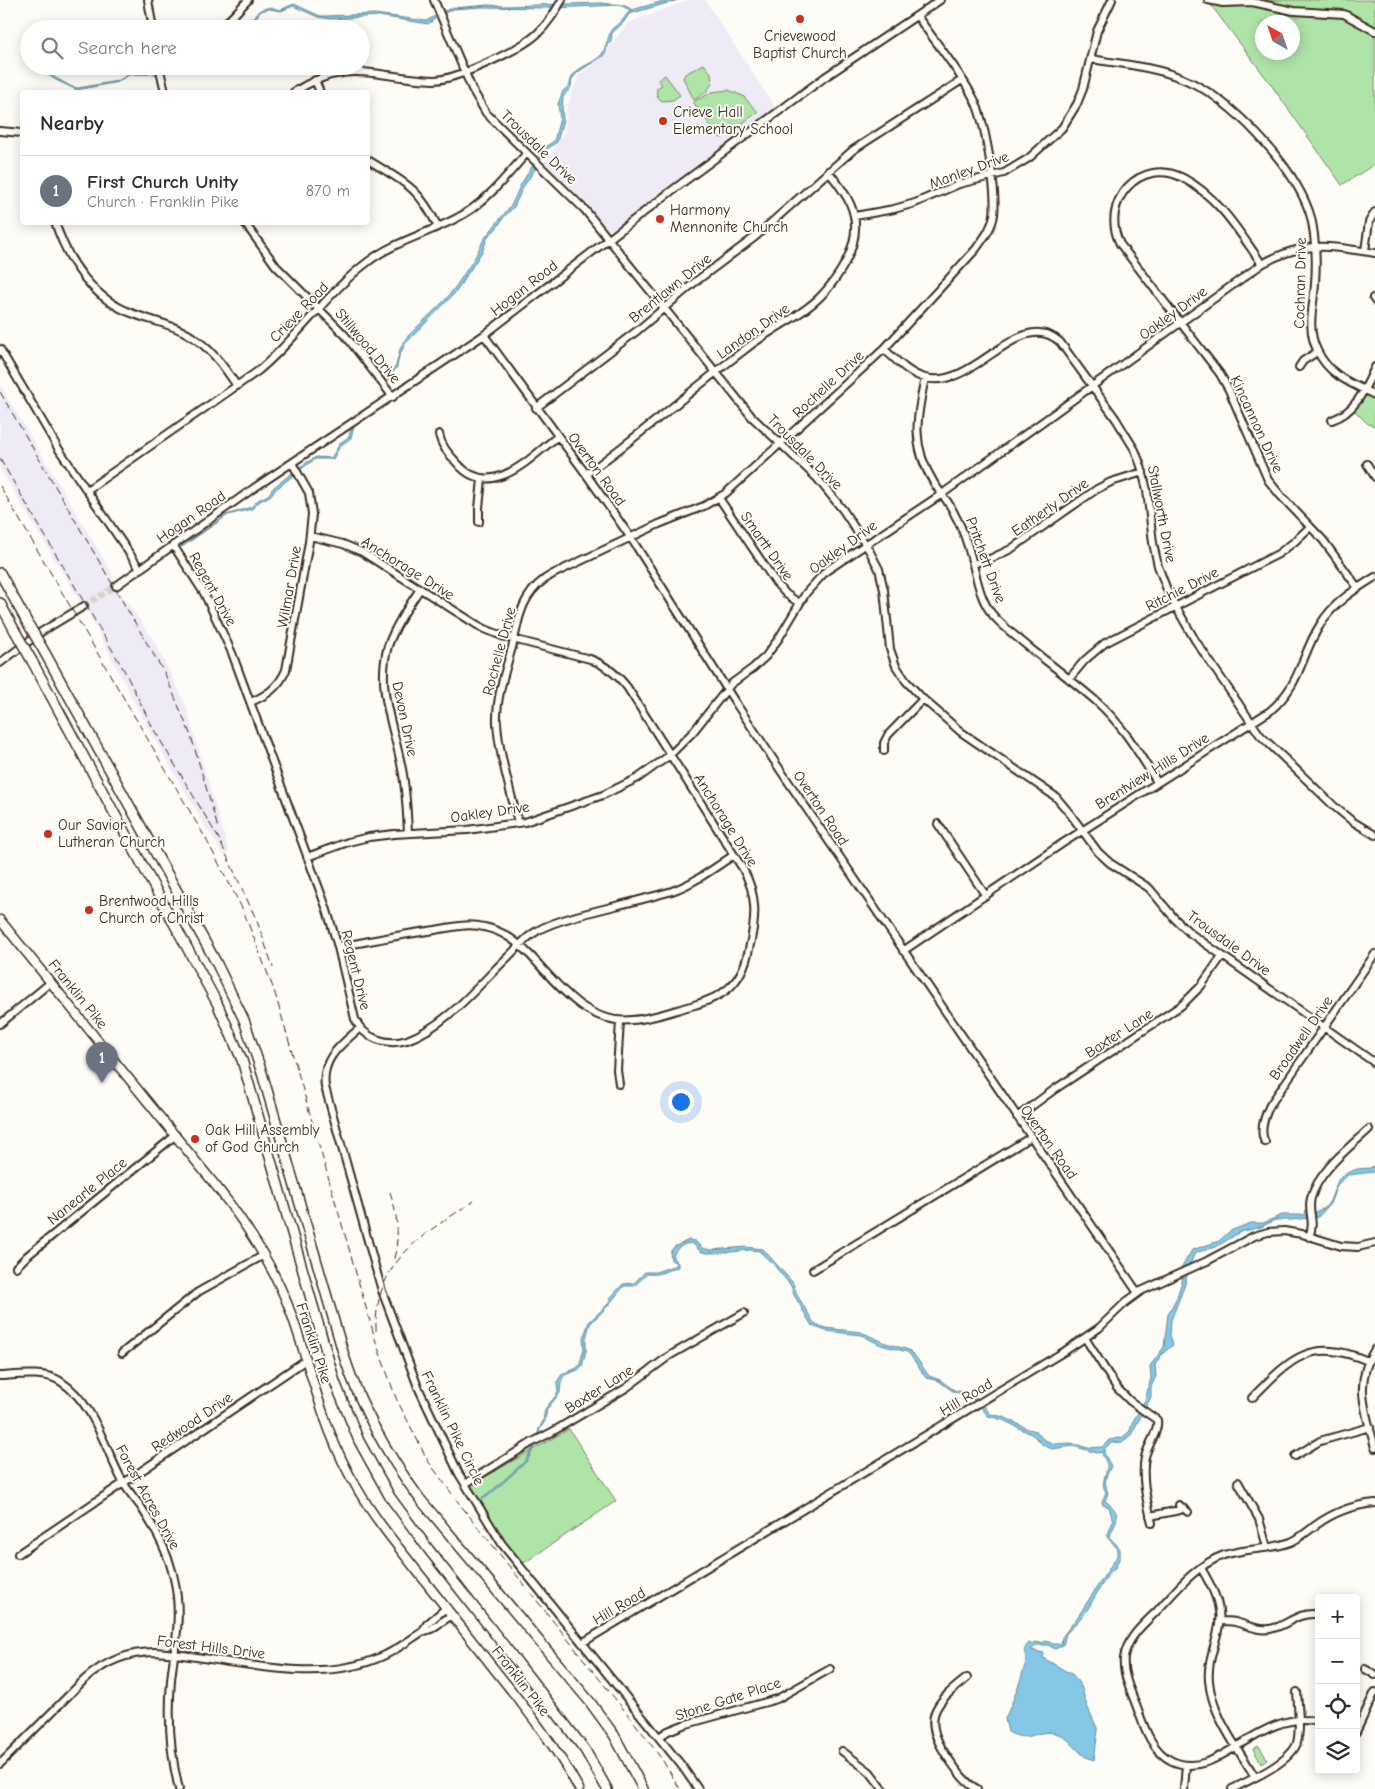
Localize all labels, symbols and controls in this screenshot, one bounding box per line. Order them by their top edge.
marker: Crievewood Baptist Church [794,13,806,25]
north arrow [1255,15,1300,60]
search box [20,20,370,75]
place label: Crievewood Baptist Church [753,27,847,62]
icon: search [38,34,66,62]
text: Search here [78,37,177,59]
place label: Crieve Hall Elementary School [673,103,793,138]
street label: Trousdale Drive [497,106,581,188]
text: Nearby [40,111,104,135]
marker: Crieve Hall Elementary School [657,115,669,127]
street label: Manley Drive [927,147,1012,193]
text: First Church Unity [87,171,238,193]
text: 1 [53,182,59,200]
text: 870 m [306,182,350,200]
text: Church · Franklin Pike [87,193,239,211]
place label: Harmony Mennonite Church [670,201,788,236]
marker: Harmony Mennonite Church [654,213,666,225]
street label: Cochran Drive [1290,237,1310,329]
street label: Brentlawn Drive [625,249,715,327]
street label: Hogan Road [487,256,561,320]
street label: Crieve Road [266,278,332,346]
street label: Oakley Drive [1136,282,1211,344]
street label: Landon Drive [713,299,793,363]
street label: Stillwood Drive [331,305,405,388]
street label: Rochelle Drive [789,346,868,422]
street label: Kincannon Drive [1227,373,1288,476]
street label: Trousdale Drive [764,411,847,494]
street label: Overton Road [564,429,630,509]
street label: Stallworth Drive [1144,464,1180,565]
street label: Eatherly Drive [1008,474,1092,540]
street label: Hogan Road [153,487,229,547]
street label: Smartt Drive [737,508,798,584]
street label: Pritchett Drive [962,515,1010,606]
street label: Oakley Drive [806,516,881,578]
street label: Anchorage Drive [358,532,458,604]
street label: Wilmar Drive [273,544,305,629]
street label: Regent Drive [185,549,241,629]
street label: Ritchie Drive [1142,563,1222,615]
street label: Rochelle Drive [479,604,520,697]
street label: Devon Drive [388,680,422,759]
street label: Brentview Hills Drive [1092,729,1213,813]
street label: Overton Road [789,767,853,849]
street label: Anchorage Drive [690,770,762,870]
street label: Oakley Drive [449,797,531,826]
place label: Our Savior Lutheran Church [58,816,165,851]
marker: Our Savior Lutheran Church [42,828,54,840]
place label: Brentwood Hills Church of Christ [99,892,205,927]
marker: Brentwood Hills Church of Christ [83,904,95,916]
street label: Trousdale Drive [1184,907,1275,980]
street label: Regent Drive [337,928,375,1012]
street label: Franklin Pike [45,956,112,1033]
street label: Broadwell Drive [1265,992,1337,1084]
street label: Baxter Lane [1082,1004,1157,1062]
pin: 1 [86,1042,118,1083]
your location [668,1089,694,1115]
street label: Overton Road [1017,1101,1081,1183]
place label: Oak Hill Assembly of God Church [205,1121,320,1156]
marker: Oak Hill Assembly of God Church [189,1133,201,1145]
street label: Nanearle Place [44,1153,131,1229]
street label: Franklin Pike [292,1300,336,1386]
street label: Baxter Lane [561,1361,637,1417]
street label: Franklin Pike Circle [418,1368,489,1489]
street label: Hill Road [936,1374,996,1420]
street label: Redwood Drive [148,1388,236,1456]
street label: Forest Acres Drive [112,1441,184,1553]
street label: Hill Road [589,1583,649,1629]
map controls [1315,1594,1360,1774]
button: + [1315,1594,1360,1639]
street label: Forest Hills Drive [156,1631,267,1663]
button: − [1315,1639,1360,1684]
street label: Franklin Pike [488,1642,554,1720]
street label: Stone Gate Place [673,1673,784,1725]
button: locate [1315,1684,1360,1729]
button: layers [1315,1729,1360,1774]

